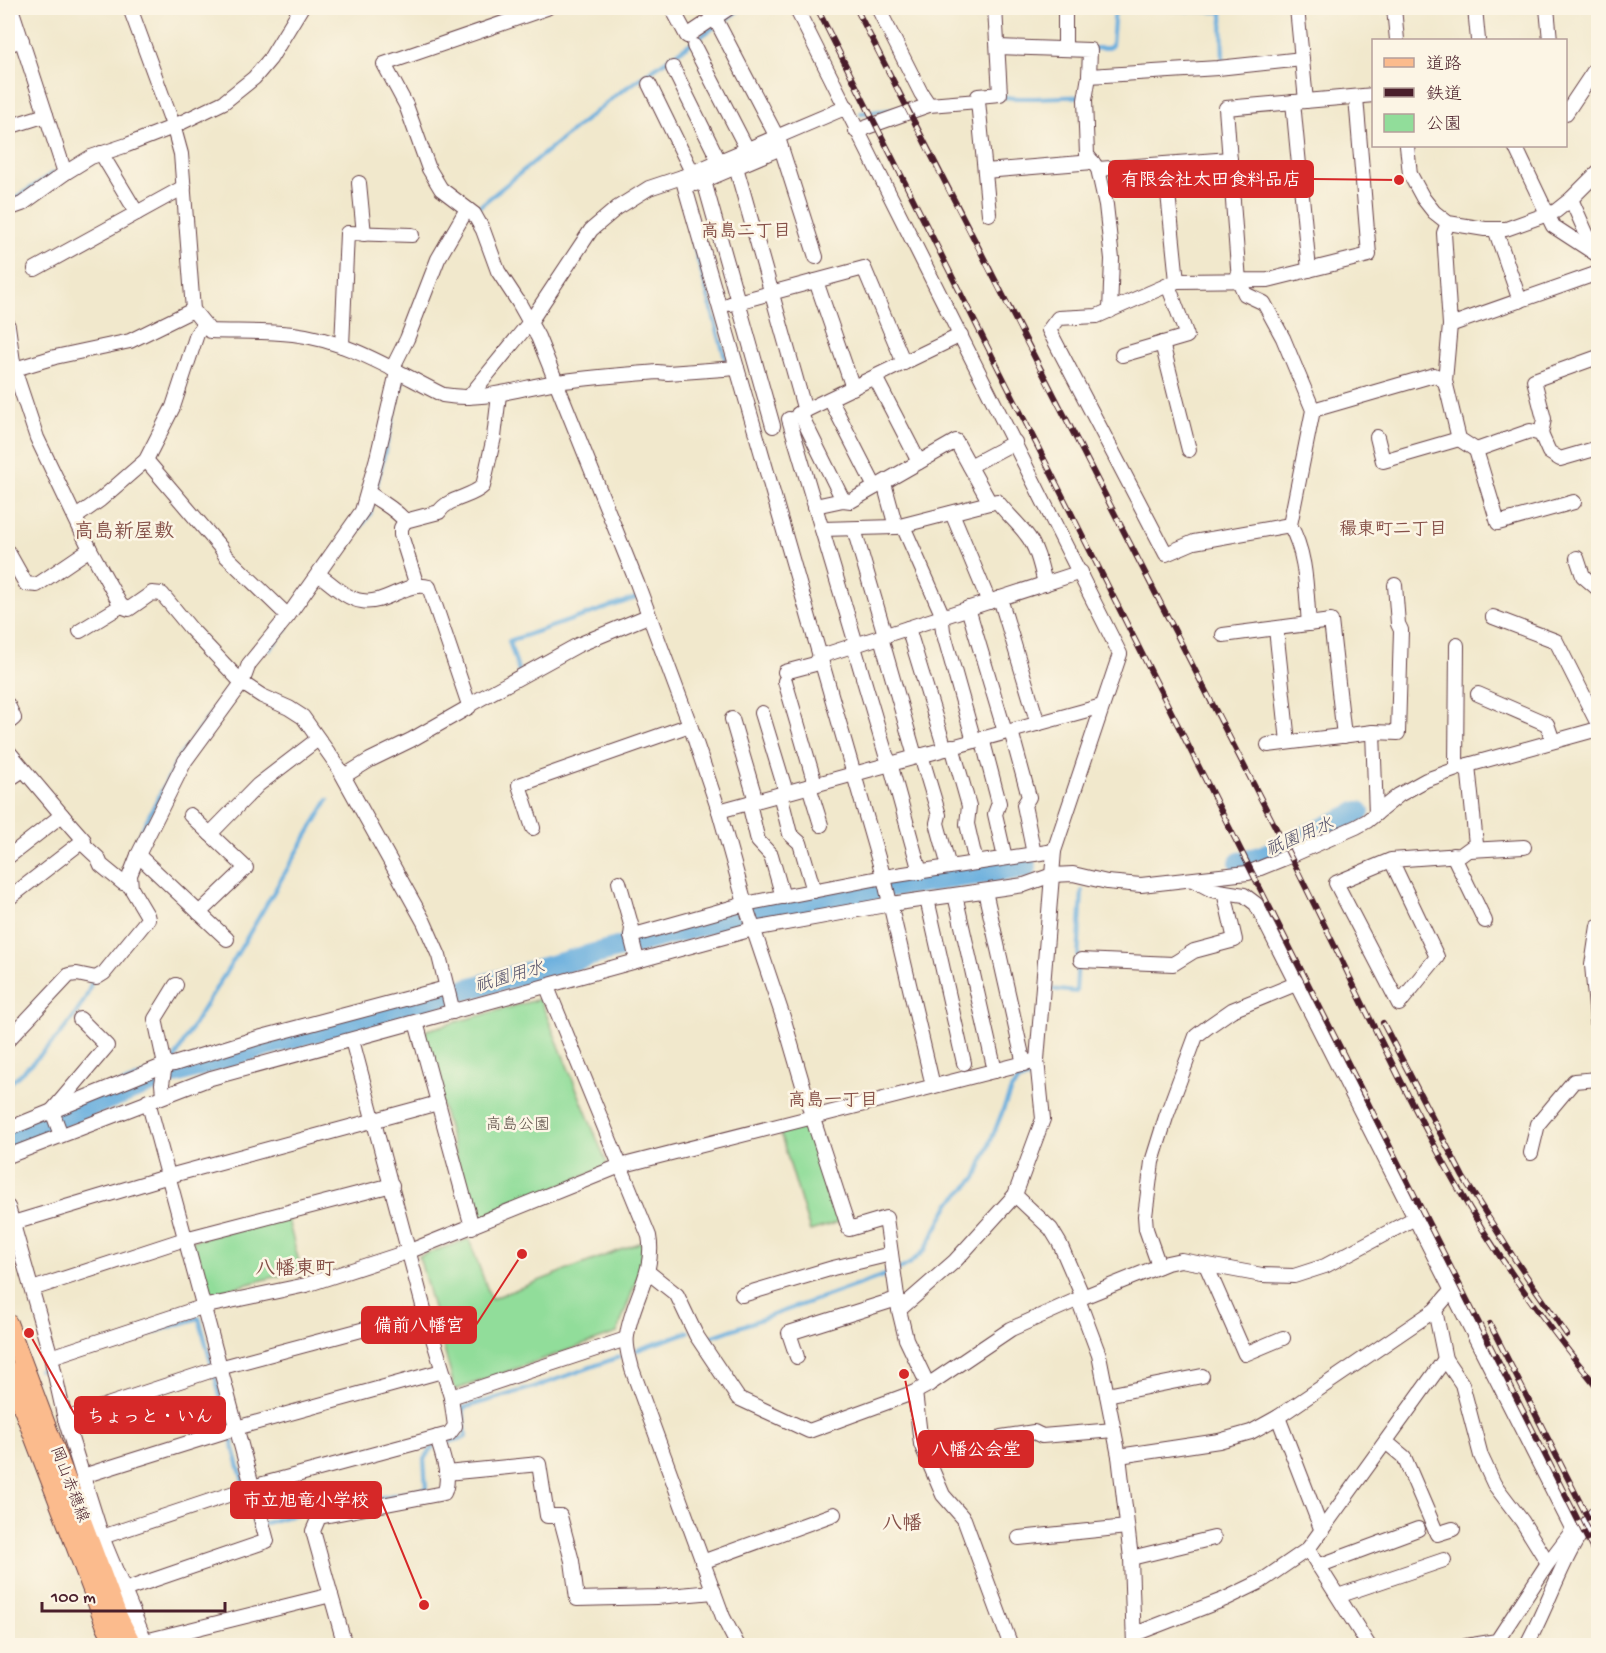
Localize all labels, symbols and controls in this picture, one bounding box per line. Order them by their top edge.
legend [1372,39,1567,147]
text: 道路 [1426,54,1462,76]
text: 鉄道 [1426,84,1462,106]
text: 公園 [1426,115,1462,136]
callout: 有限会社太田食料品店 [1109,161,1313,197]
text: 有限会社太田食料品店 [1121,170,1301,192]
district label: 高島二丁目 [701,221,791,243]
district label: 穝東町二丁目 [1339,519,1447,541]
district label: 高島新屋敷 [74,520,174,545]
water label: 祇園用水 [1262,813,1337,862]
water label: 祇園用水 [472,957,547,998]
district label: 高島一丁目 [788,1090,878,1112]
park label: 高島公園 [486,1116,550,1136]
district label: 八幡東町 [255,1257,335,1282]
callout: 備前八幡宮 [362,1307,476,1343]
text: 備前八幡宮 [374,1316,464,1338]
callout: ちょっと・いん [75,1397,225,1433]
text: ちょっと・いん [87,1407,213,1429]
callout: 八幡公会堂 [919,1431,1033,1467]
text: 八幡公会堂 [931,1440,1021,1462]
street label: 岡山赤穂線 [45,1444,93,1526]
callout: 市立旭竜小学校 [231,1482,381,1518]
text: 市立旭竜小学校 [243,1490,369,1513]
district label: 八幡 [882,1512,922,1537]
scale bar [42,1575,225,1613]
text: 100 m [50,1588,96,1609]

